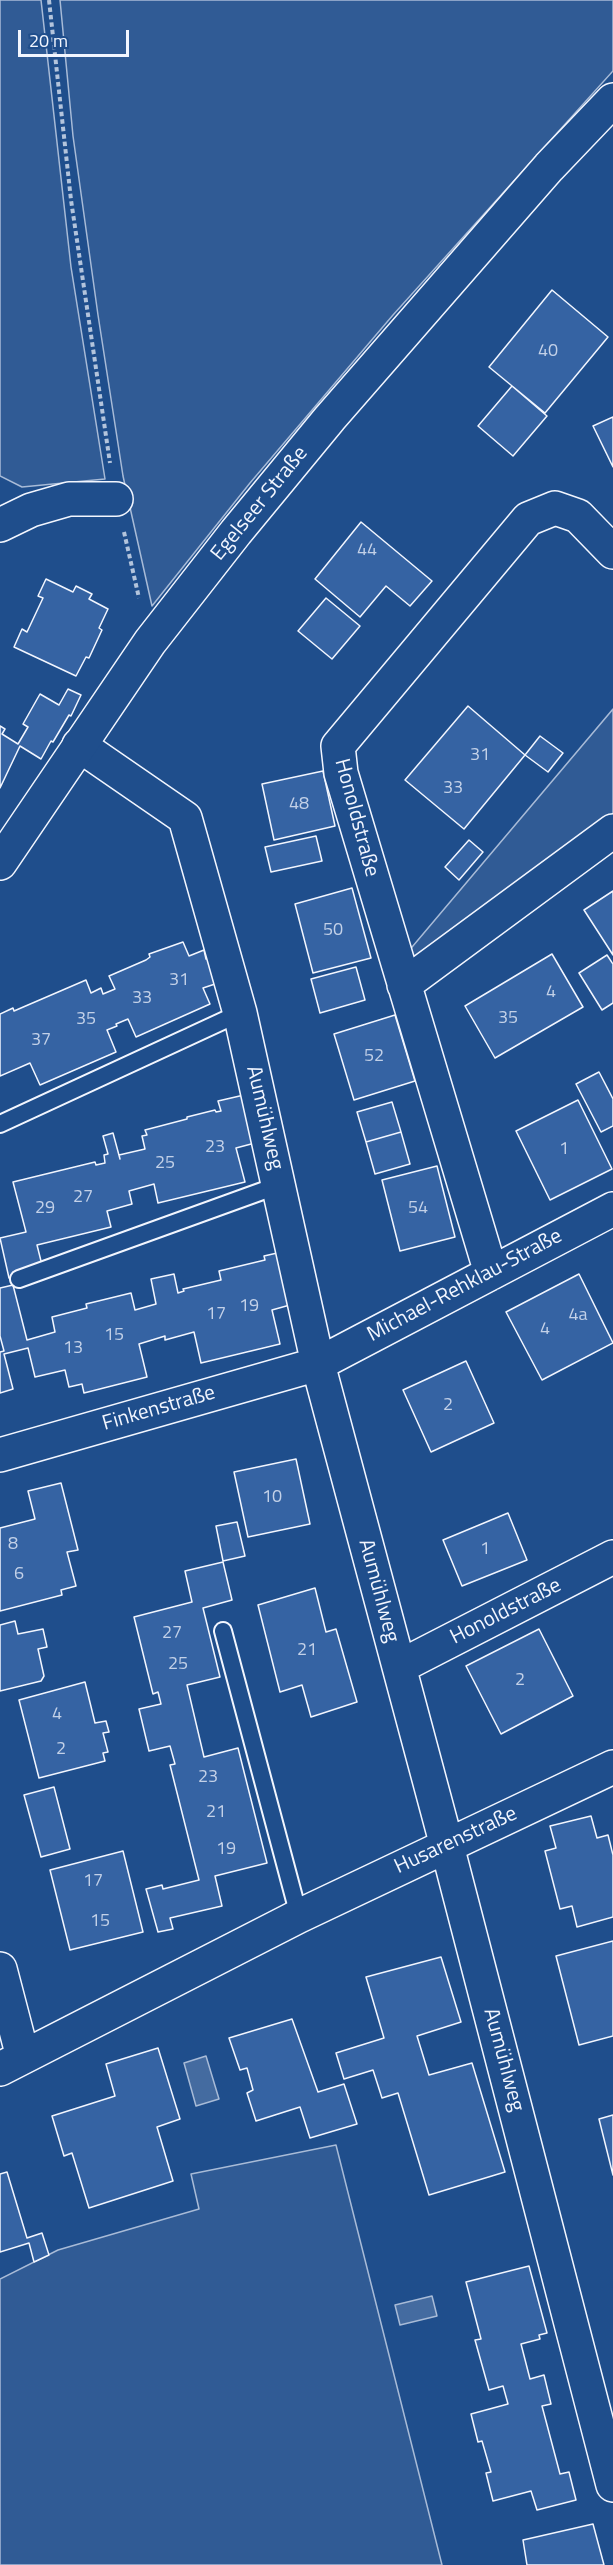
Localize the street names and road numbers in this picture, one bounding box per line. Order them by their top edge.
street label: Egelseer Straße [206,442,314,566]
street label: Honoldstraße [328,756,384,880]
street label: Aumühlweg [240,1064,288,1172]
street label: Michael-Rehklau-Straße [363,1224,567,1348]
street label: Finkenstraße [100,1381,218,1437]
street label: Aumühlweg [352,1537,404,1645]
street label: Honoldstraße [446,1573,566,1651]
street label: Husarenstraße [391,1802,521,1880]
street label: Aumühlweg [477,2006,529,2114]

